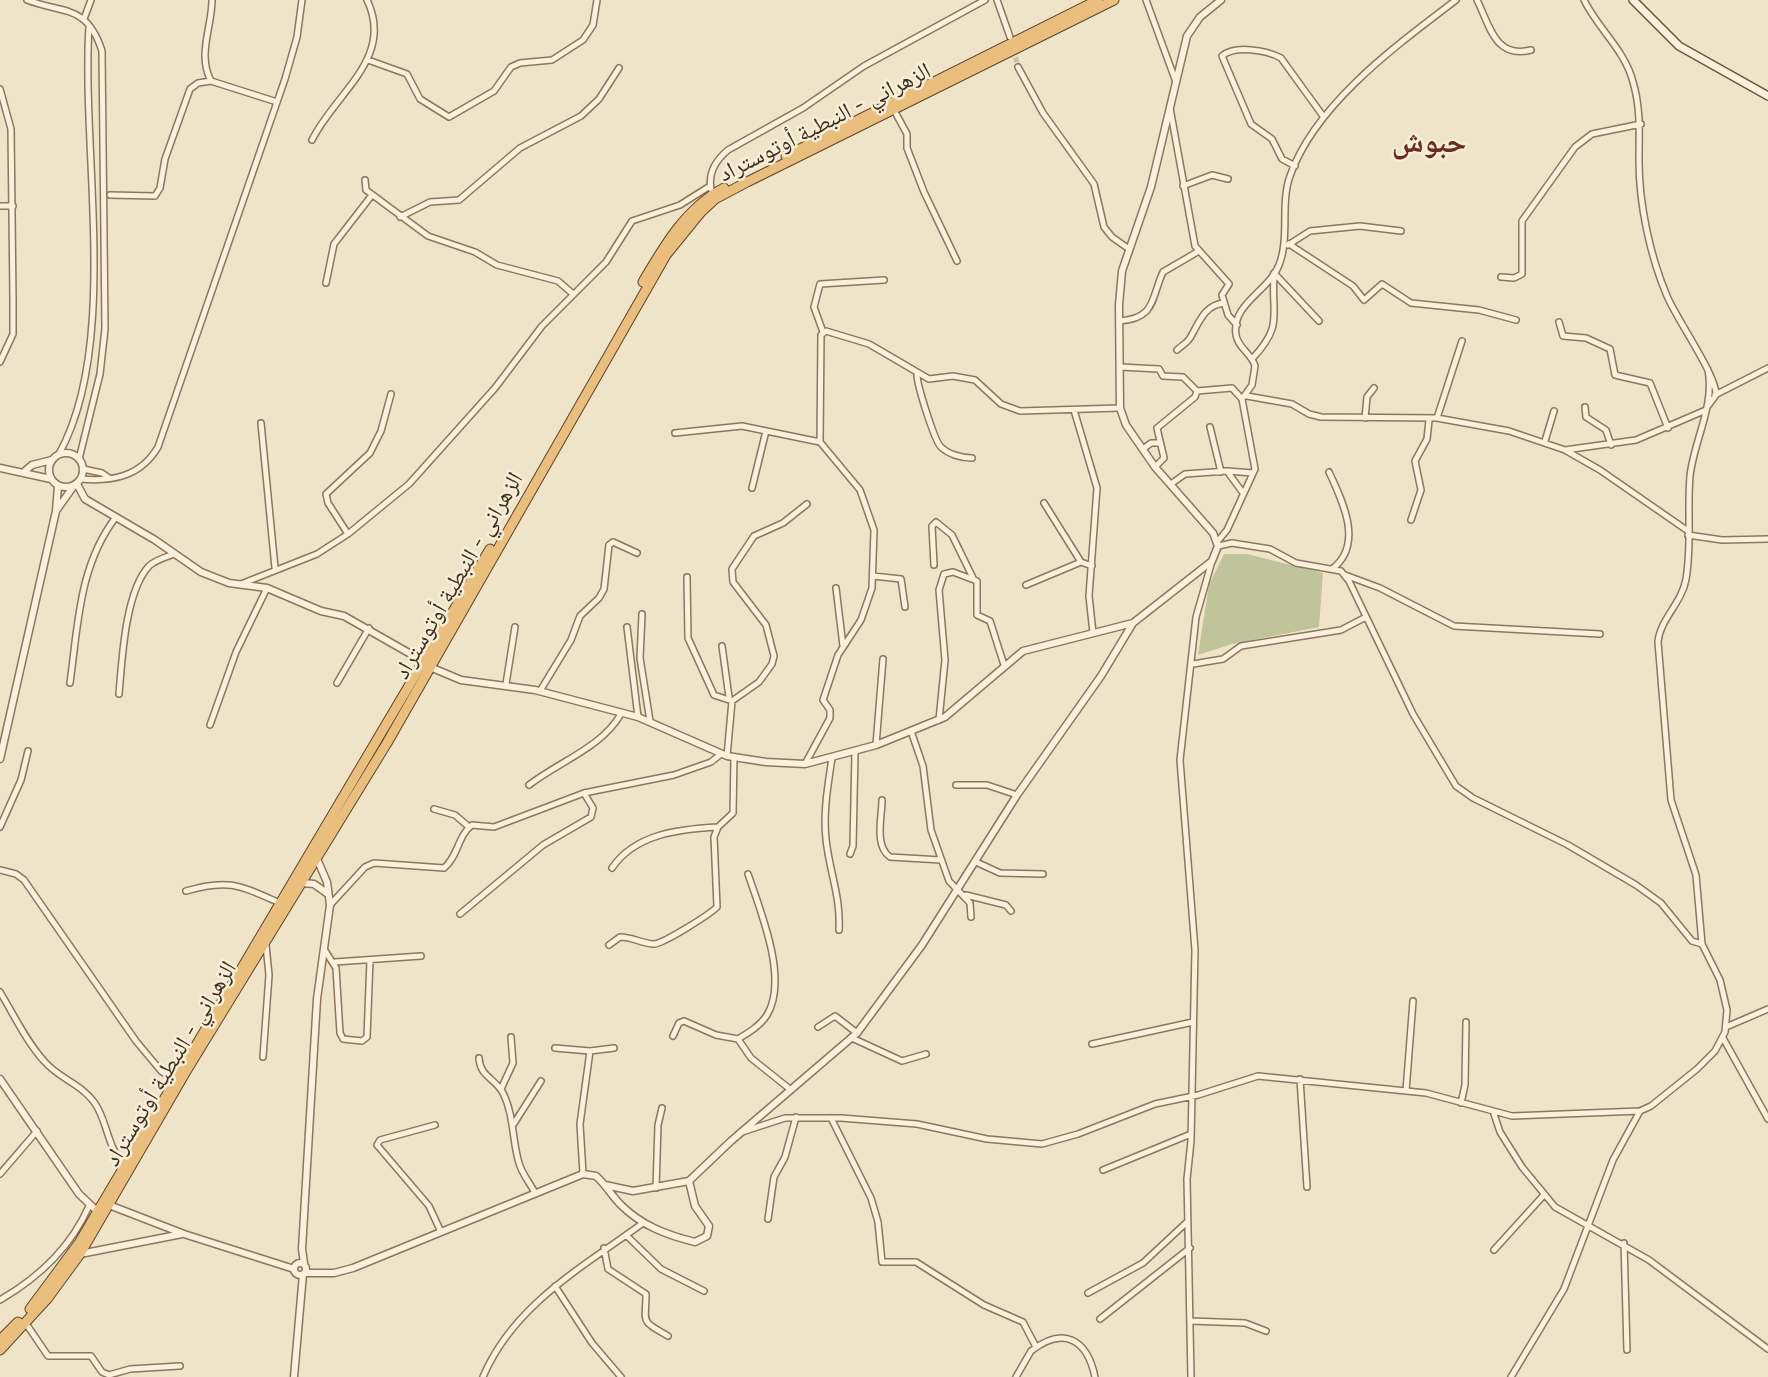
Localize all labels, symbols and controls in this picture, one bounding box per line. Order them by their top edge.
street label: الزهراني - النبطية أوتوستراد [714,58,936,188]
district label: حبوش [1392,125,1466,161]
street label: الزهراني - النبطية أوتوستراد [388,468,530,684]
street label: الزهراني - النبطية أوتوستراد [99,956,243,1172]

